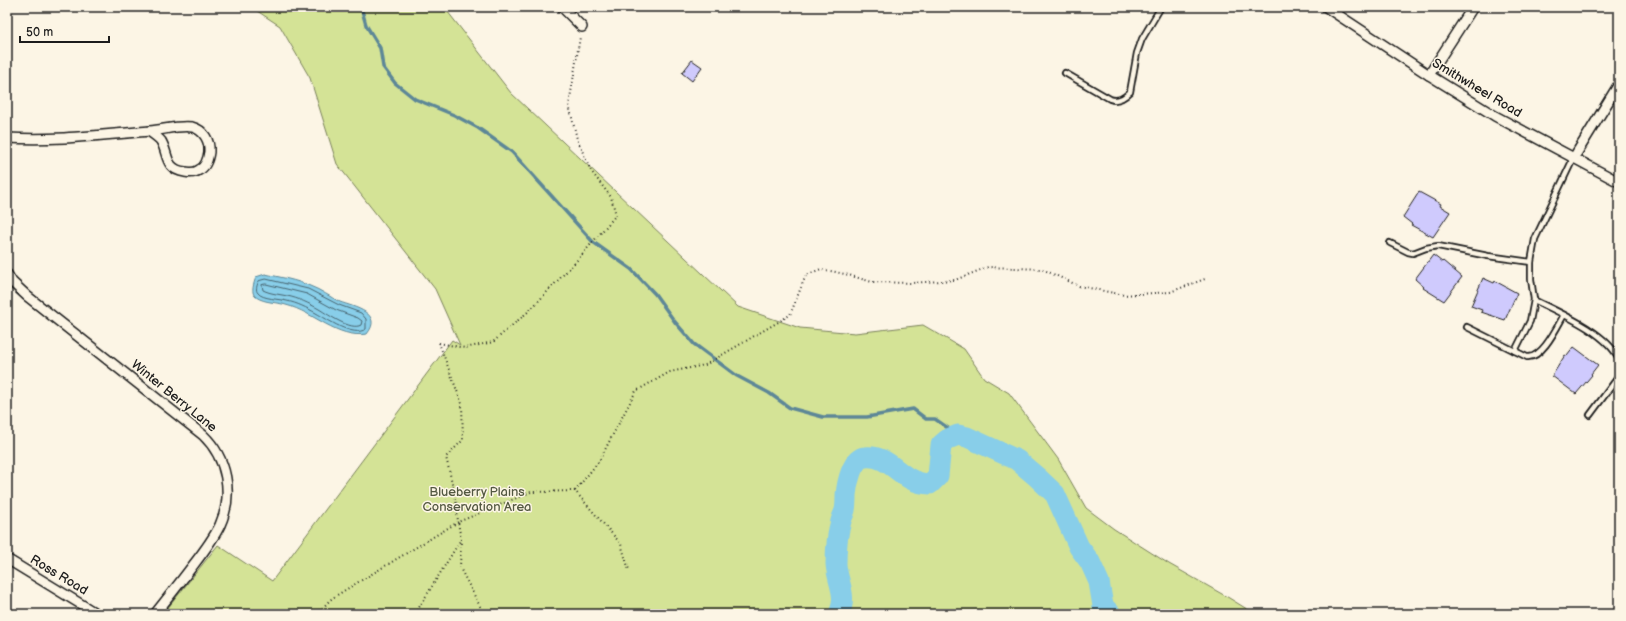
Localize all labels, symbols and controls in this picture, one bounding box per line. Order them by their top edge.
scale bar [20,18,109,44]
text: 50 m [26,25,53,40]
street label: Smithwheel Road [1429,55,1525,121]
street label: Winter Berry Lane [128,356,220,436]
park label: Blueberry Plains Conservation Area [423,484,531,515]
street label: Ross Road [27,552,91,598]

